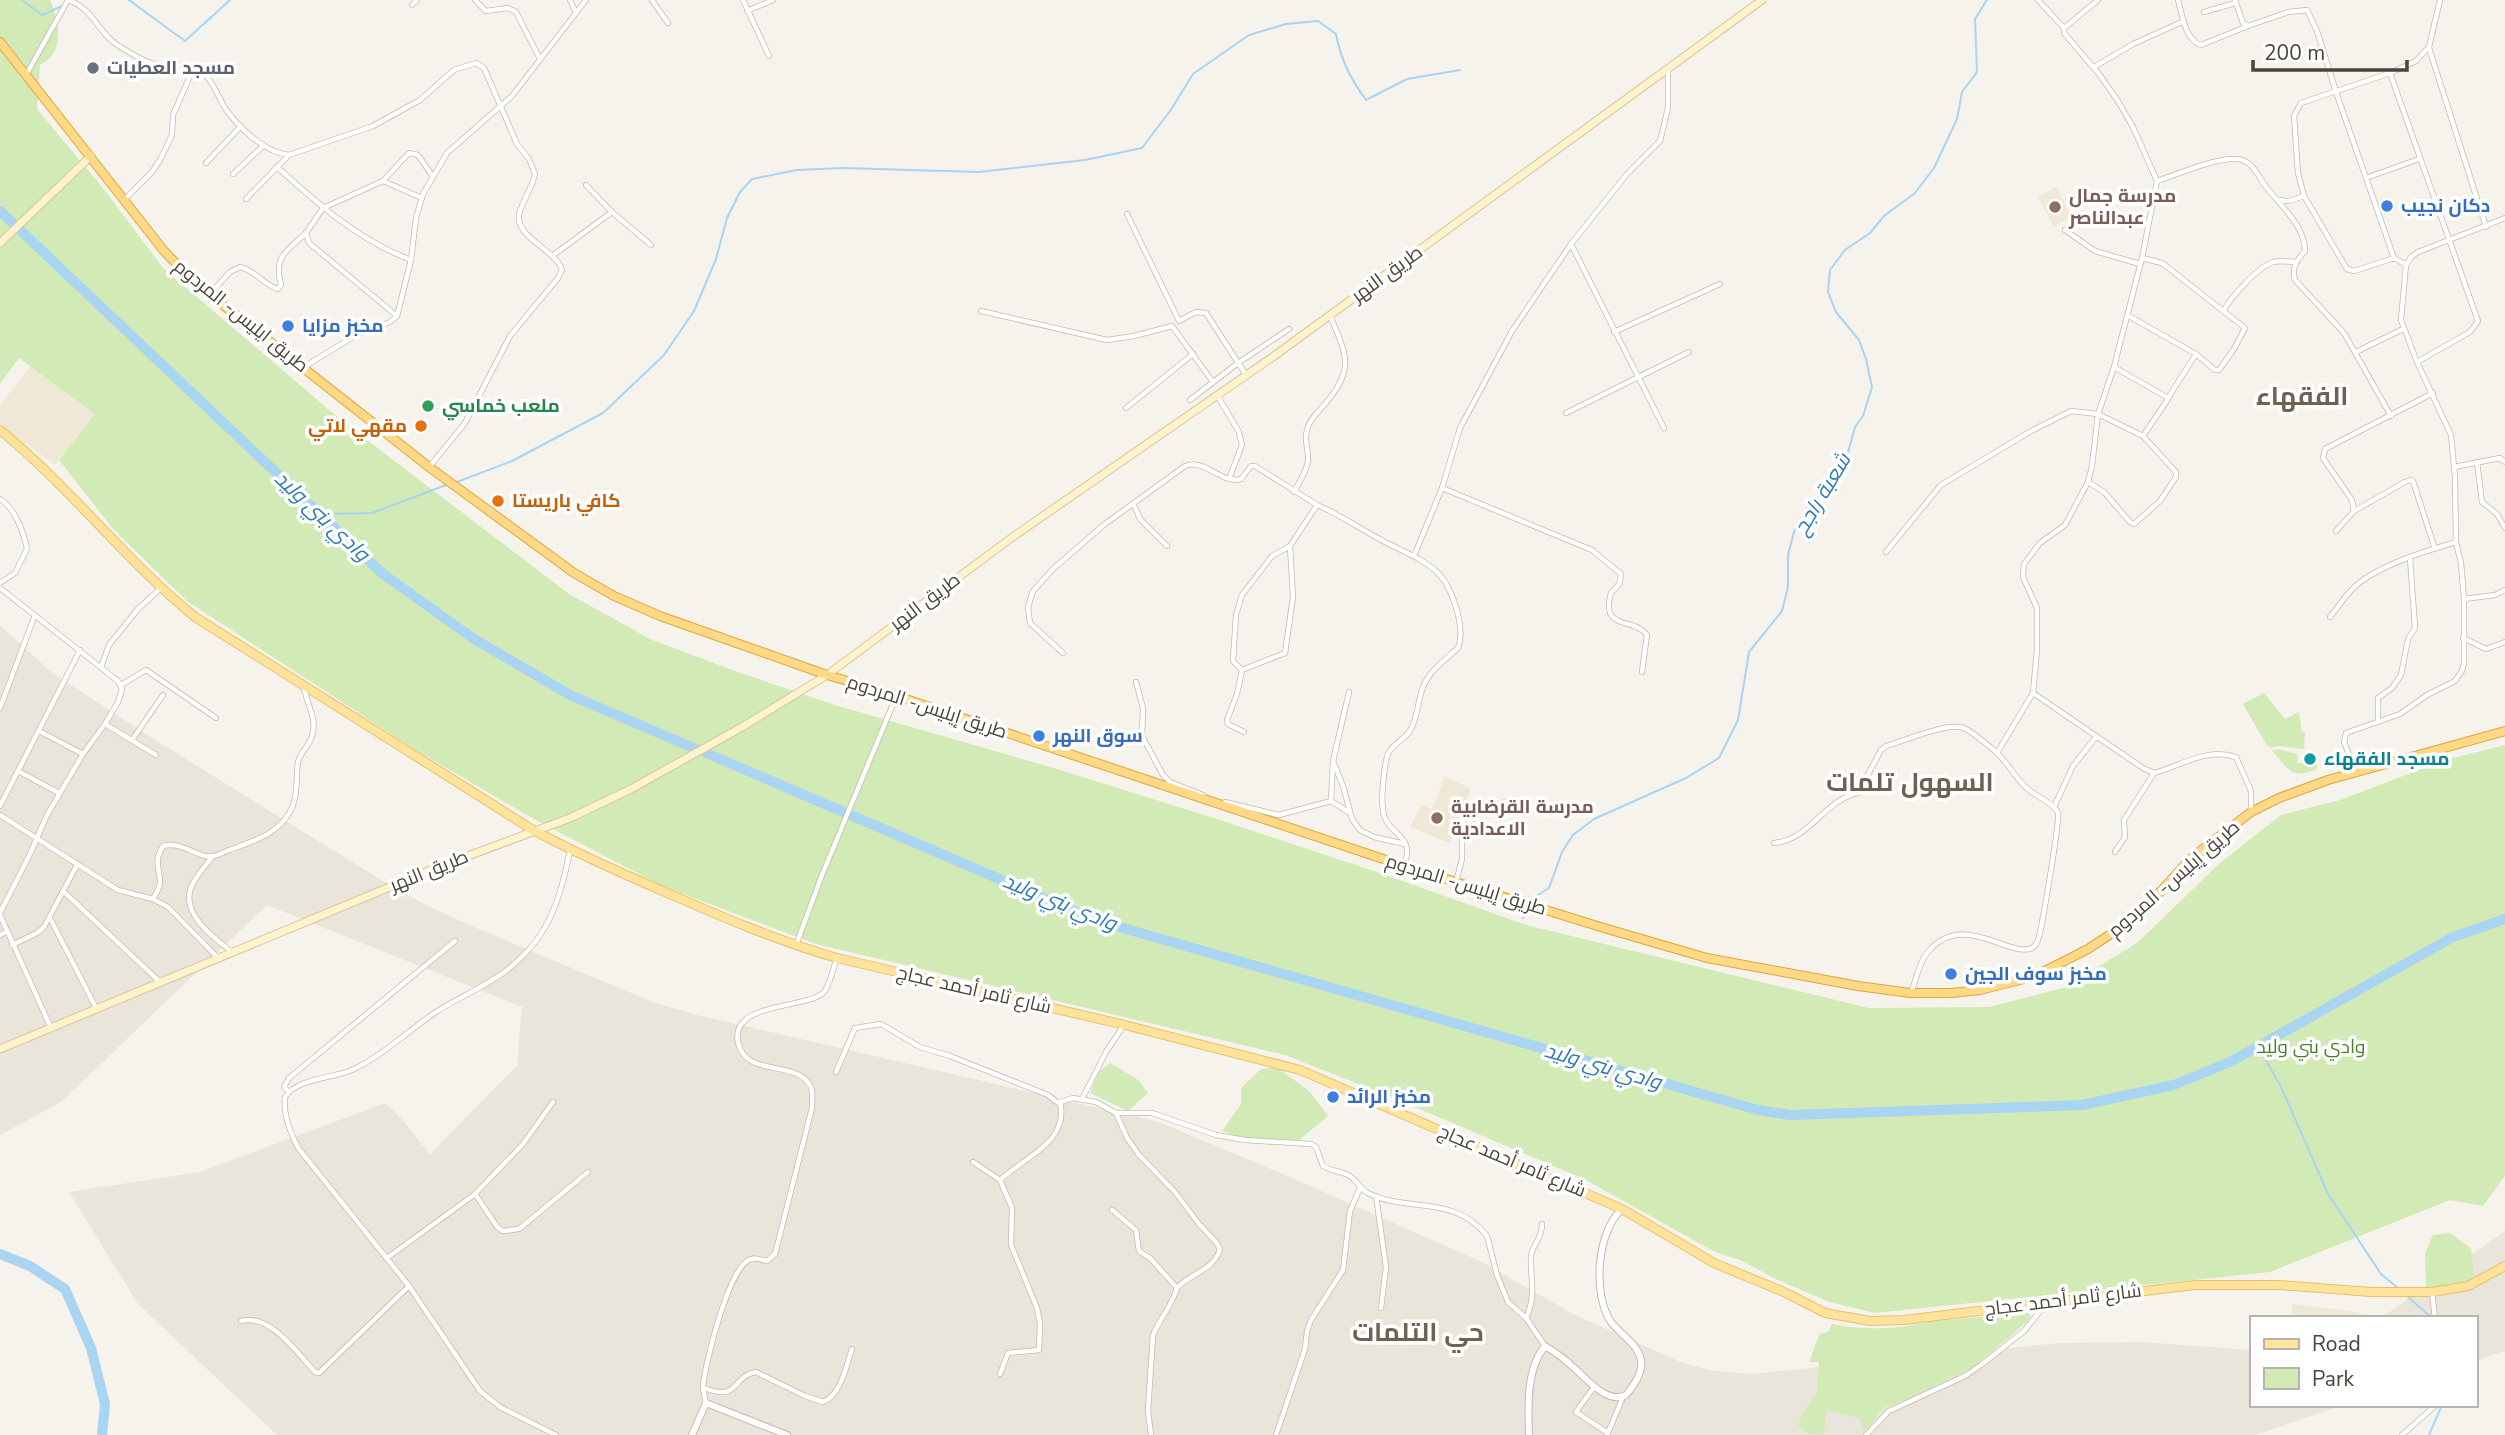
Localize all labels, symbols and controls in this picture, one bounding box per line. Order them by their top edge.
scale bar [2253,28,2407,72]
text: 200 m [2264,39,2325,67]
place label: مسجد العطيات [107,55,235,81]
marker: مسجد العطيات [85,60,101,76]
place label: مدرسة جمال عبدالناصر [2068,183,2176,231]
place label: دكان نجيب [2401,193,2490,219]
marker: دكان نجيب [2379,198,2395,214]
marker: مدرسة جمال عبدالناصر [2047,199,2063,215]
street label: طريق النهر [1345,239,1428,309]
street label: طريق ايليس- المردوم [168,253,314,379]
place label: مخبز مزايا [302,313,384,339]
marker: مخبز مزايا [280,318,296,334]
district label: الفقهاء [2256,379,2348,414]
place label: ملعب خماسي [442,393,560,421]
marker: ملعب خماسي [420,398,436,414]
place label: مقهي لاتي [308,413,407,441]
marker: مقهي لاتي [413,418,429,434]
water label: شعبة راجح [1786,447,1858,541]
water label: وادي بني وليد [266,465,377,571]
place label: كافي باريستا [512,488,621,516]
marker: كافي باريستا [490,493,506,509]
street label: طريق النهر [883,567,966,638]
street label: طريق إيليس- المردوم [844,669,1010,745]
place label: سوق النهر [1052,723,1143,749]
marker: سوق النهر [1031,728,1047,744]
place label: مسجد الفقهاء [2324,746,2450,772]
marker: مسجد الفقهاء [2302,751,2318,767]
district label: السهول تلمات [1826,765,1994,800]
place label: مدرسة القرضابية الاعدادية [1451,794,1594,842]
marker: مدرسة القرضابية الاعدادية [1429,810,1445,826]
street label: طريق إيليس- المردوم [2103,814,2245,944]
street label: طريق النهر [385,843,472,899]
street label: طريق إيليس- المردوم [1382,848,1550,922]
water label: وادي بني وليد [998,866,1123,941]
street label: شارع ثامر أحمد عجاج [894,960,1054,1020]
place label: مخبز سوف الجين [1965,961,2107,987]
marker: مخبز سوف الجين [1943,966,1959,982]
park label: وادي بني وليد [2257,1034,2365,1061]
water label: وادي بني وليد [1540,1036,1666,1099]
place label: مخبز الرائد [1347,1084,1431,1110]
marker: مخبز الرائد [1325,1089,1341,1105]
street label: شارع ثامر أحمد عجاج [1434,1118,1590,1204]
street label: شارع ثامر أحمد عجاج [1983,1277,2143,1323]
district label: حي التلمات [1352,1315,1484,1353]
legend [2250,1316,2477,1407]
text: Road [2312,1330,2361,1358]
text: Park [2312,1365,2354,1393]

